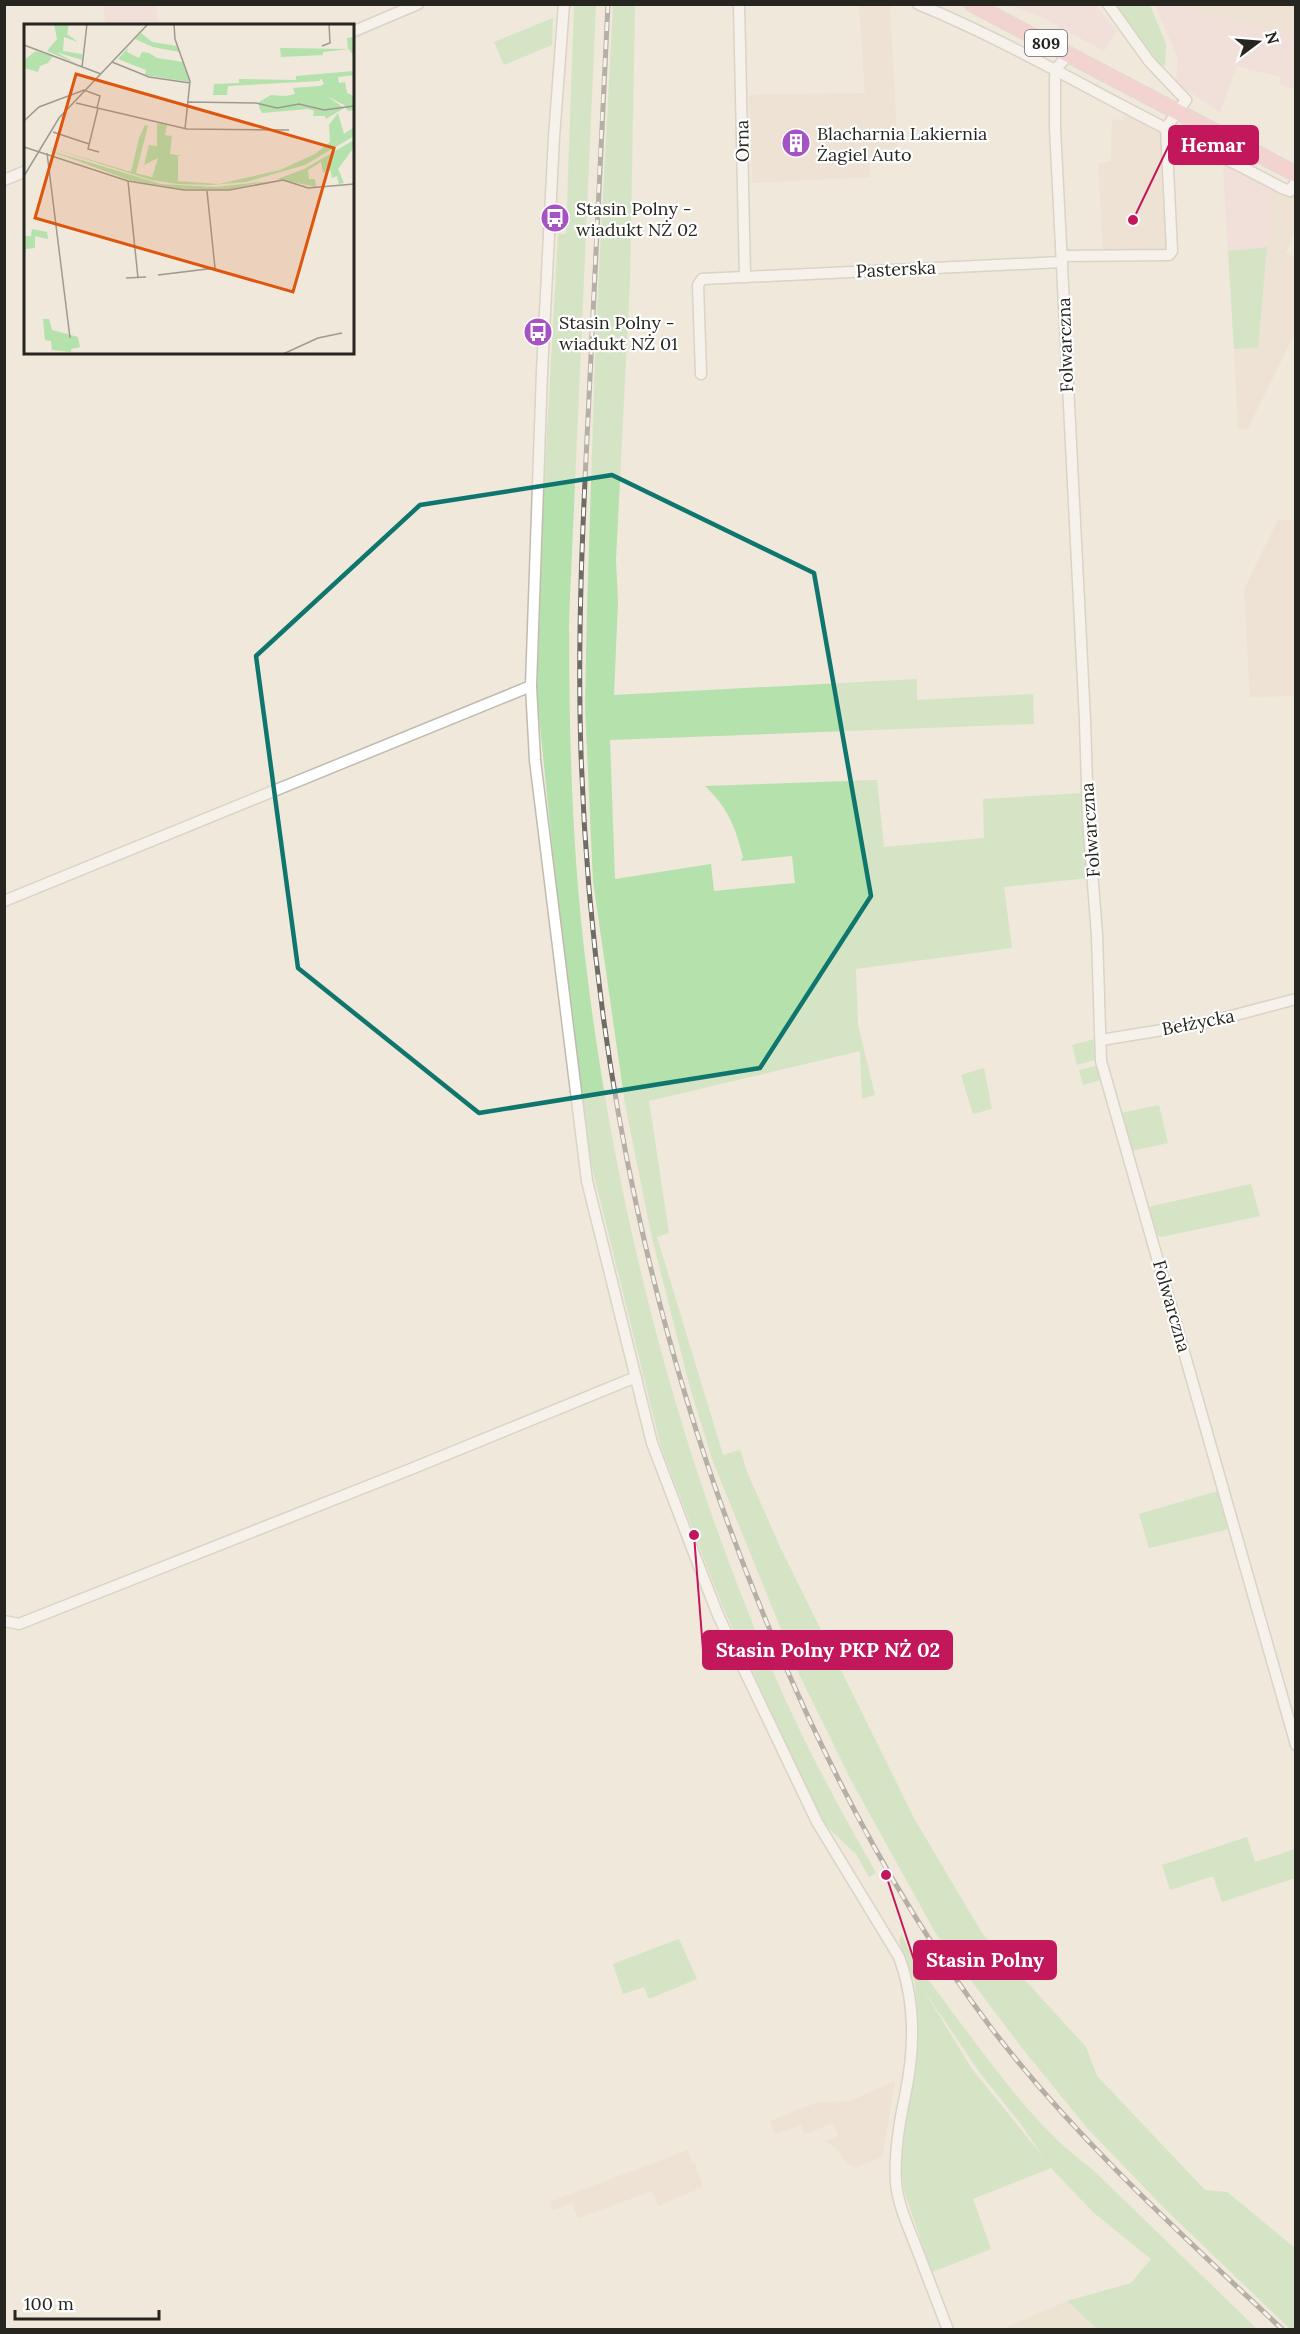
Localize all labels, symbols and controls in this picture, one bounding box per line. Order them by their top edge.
north arrow [1228,12,1288,72]
inset map [24,24,354,354]
text: N [1261,29,1284,47]
road number: 809 [1025,30,1067,56]
street label: Orna [730,120,754,162]
place label: Blacharnia Lakiernia Żagiel Auto [817,122,987,166]
callout: Hemar [1169,126,1258,164]
building icon: Blacharnia Lakiernia Żagiel Auto [780,127,812,159]
text: Hemar [1181,132,1246,157]
place label: Stasin Polny - wiadukt NŻ 02 [576,197,698,241]
bus stop icon: Stasin Polny - wiadukt NŻ 02 [539,202,571,234]
street label: Pasterska [855,255,937,283]
street label: Folwarczna [1052,297,1078,393]
place label: Stasin Polny - wiadukt NŻ 01 [559,311,678,355]
bus stop icon: Stasin Polny - wiadukt NŻ 01 [522,316,554,348]
street label: Folwarczna [1075,782,1105,878]
street label: Bełżycka [1160,1004,1236,1040]
street label: Folwarczna [1148,1257,1196,1355]
callout: Stasin Polny PKP NŻ 02 [703,1631,952,1669]
text: Stasin Polny PKP NŻ 02 [716,1637,940,1662]
callout: Stasin Polny [914,1941,1056,1979]
text: Stasin Polny [926,1947,1044,1972]
scale bar [15,2283,159,2321]
text: 100 m [24,2292,74,2315]

